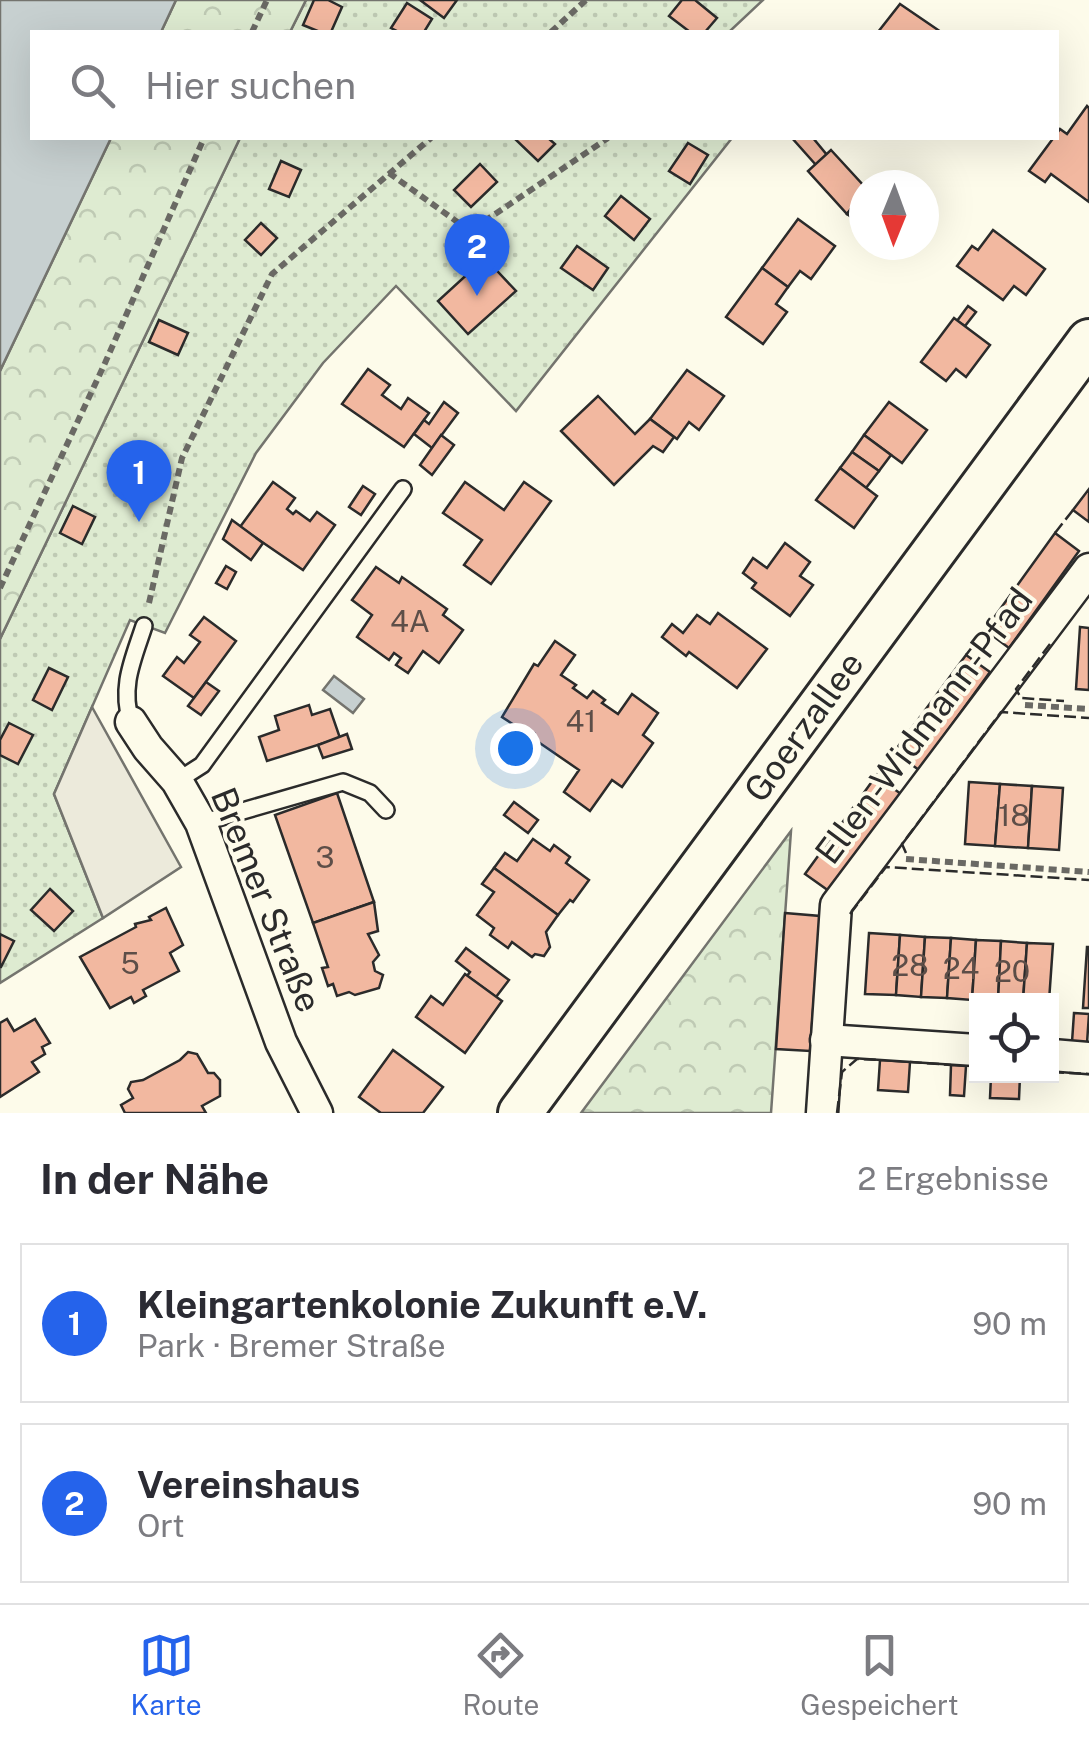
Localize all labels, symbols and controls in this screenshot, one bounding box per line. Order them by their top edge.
search box [30,30,1059,140]
icon: search [65,58,120,113]
text: Hier suchen [145,63,356,108]
north arrow [849,170,939,260]
pin: 2 [444,214,510,296]
pin: 1 [106,440,172,522]
street label: Ellen-Widmann-Pfad [807,580,1041,872]
house number: 4A [390,603,430,639]
street label: Goerzallee [736,644,872,810]
house number: 41 [565,703,597,739]
your location [490,723,541,774]
street label: Bremer Straße [203,782,330,1018]
house number: 18 [998,797,1030,833]
house number: 3 [316,839,334,875]
house number: 5 [120,945,140,981]
house number: 28 [891,947,929,983]
house number: 24 [943,950,979,986]
house number: 20 [994,953,1030,989]
map controls [969,993,1059,1083]
button: locate [969,993,1059,1083]
text: In der Nähe [40,1154,269,1203]
text: 2 Ergebnisse [857,1160,1049,1197]
text: Kleingartenkolonie Zukunft e.V. [137,1282,708,1327]
text: 1 [68,1305,81,1342]
text: 90 m [972,1305,1047,1342]
text: Park · Bremer Straße [137,1327,446,1364]
text: Vereinshaus [137,1462,360,1507]
text: 2 [64,1485,85,1522]
text: 90 m [972,1485,1047,1522]
text: Ort [137,1507,185,1544]
tab: Karte [130,1628,202,1721]
tab: Route [462,1628,539,1721]
tab: Gespeichert [800,1628,959,1721]

